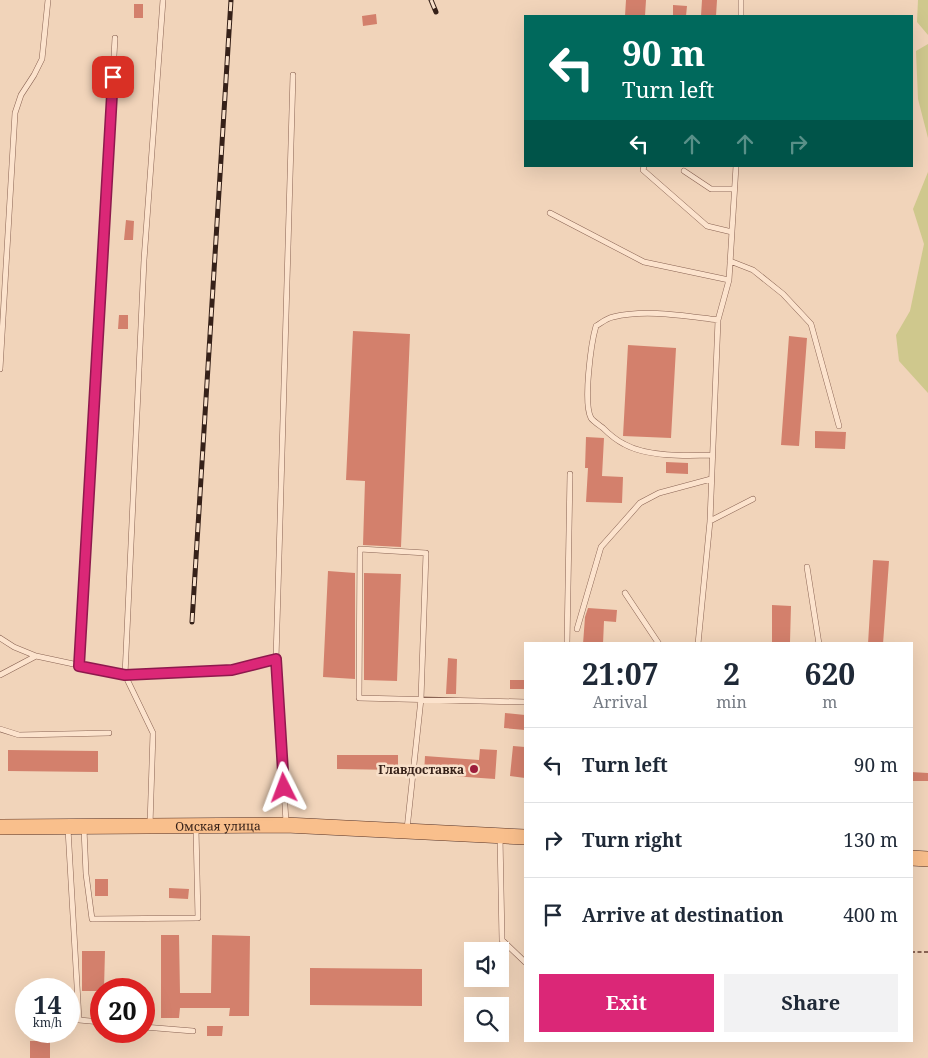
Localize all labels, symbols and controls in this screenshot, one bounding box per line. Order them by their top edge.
text: 90 m [622,29,705,76]
icon: left [539,35,604,100]
pin [92,56,134,98]
icon: arrive [99,63,127,91]
text: Turn left [622,74,714,104]
icon: left [625,130,653,158]
icon: ahead [678,130,706,158]
icon: ahead [731,130,759,158]
icon: right [784,130,812,158]
text: 21:07 [582,653,659,694]
text: 2 [723,653,740,694]
text: 620 [804,653,855,694]
text: Arrival [593,691,647,713]
text: min [716,691,747,713]
text: m [822,691,837,713]
icon: left [539,751,567,779]
text: Turn left [582,752,668,778]
text: 90 m [854,752,898,778]
position arrow [257,761,309,813]
place label: Главдоставка [378,761,464,778]
marker: Главдоставка [468,763,480,775]
street label: Омская улица [175,817,261,834]
icon: right [539,826,567,854]
text: Turn right [582,827,682,853]
text: 130 m [843,827,898,853]
icon: arrive [539,901,567,929]
text: Arrive at destination [582,902,784,928]
text: 400 m [843,902,898,928]
map controls [464,942,509,1042]
button: sound [464,942,509,987]
button: Exit [539,974,714,1032]
button: Share [724,974,898,1032]
speed limit sign: 20 [90,978,155,1043]
text: 14 [33,987,62,1021]
button: search [464,997,509,1042]
text: km/h [33,1014,62,1031]

